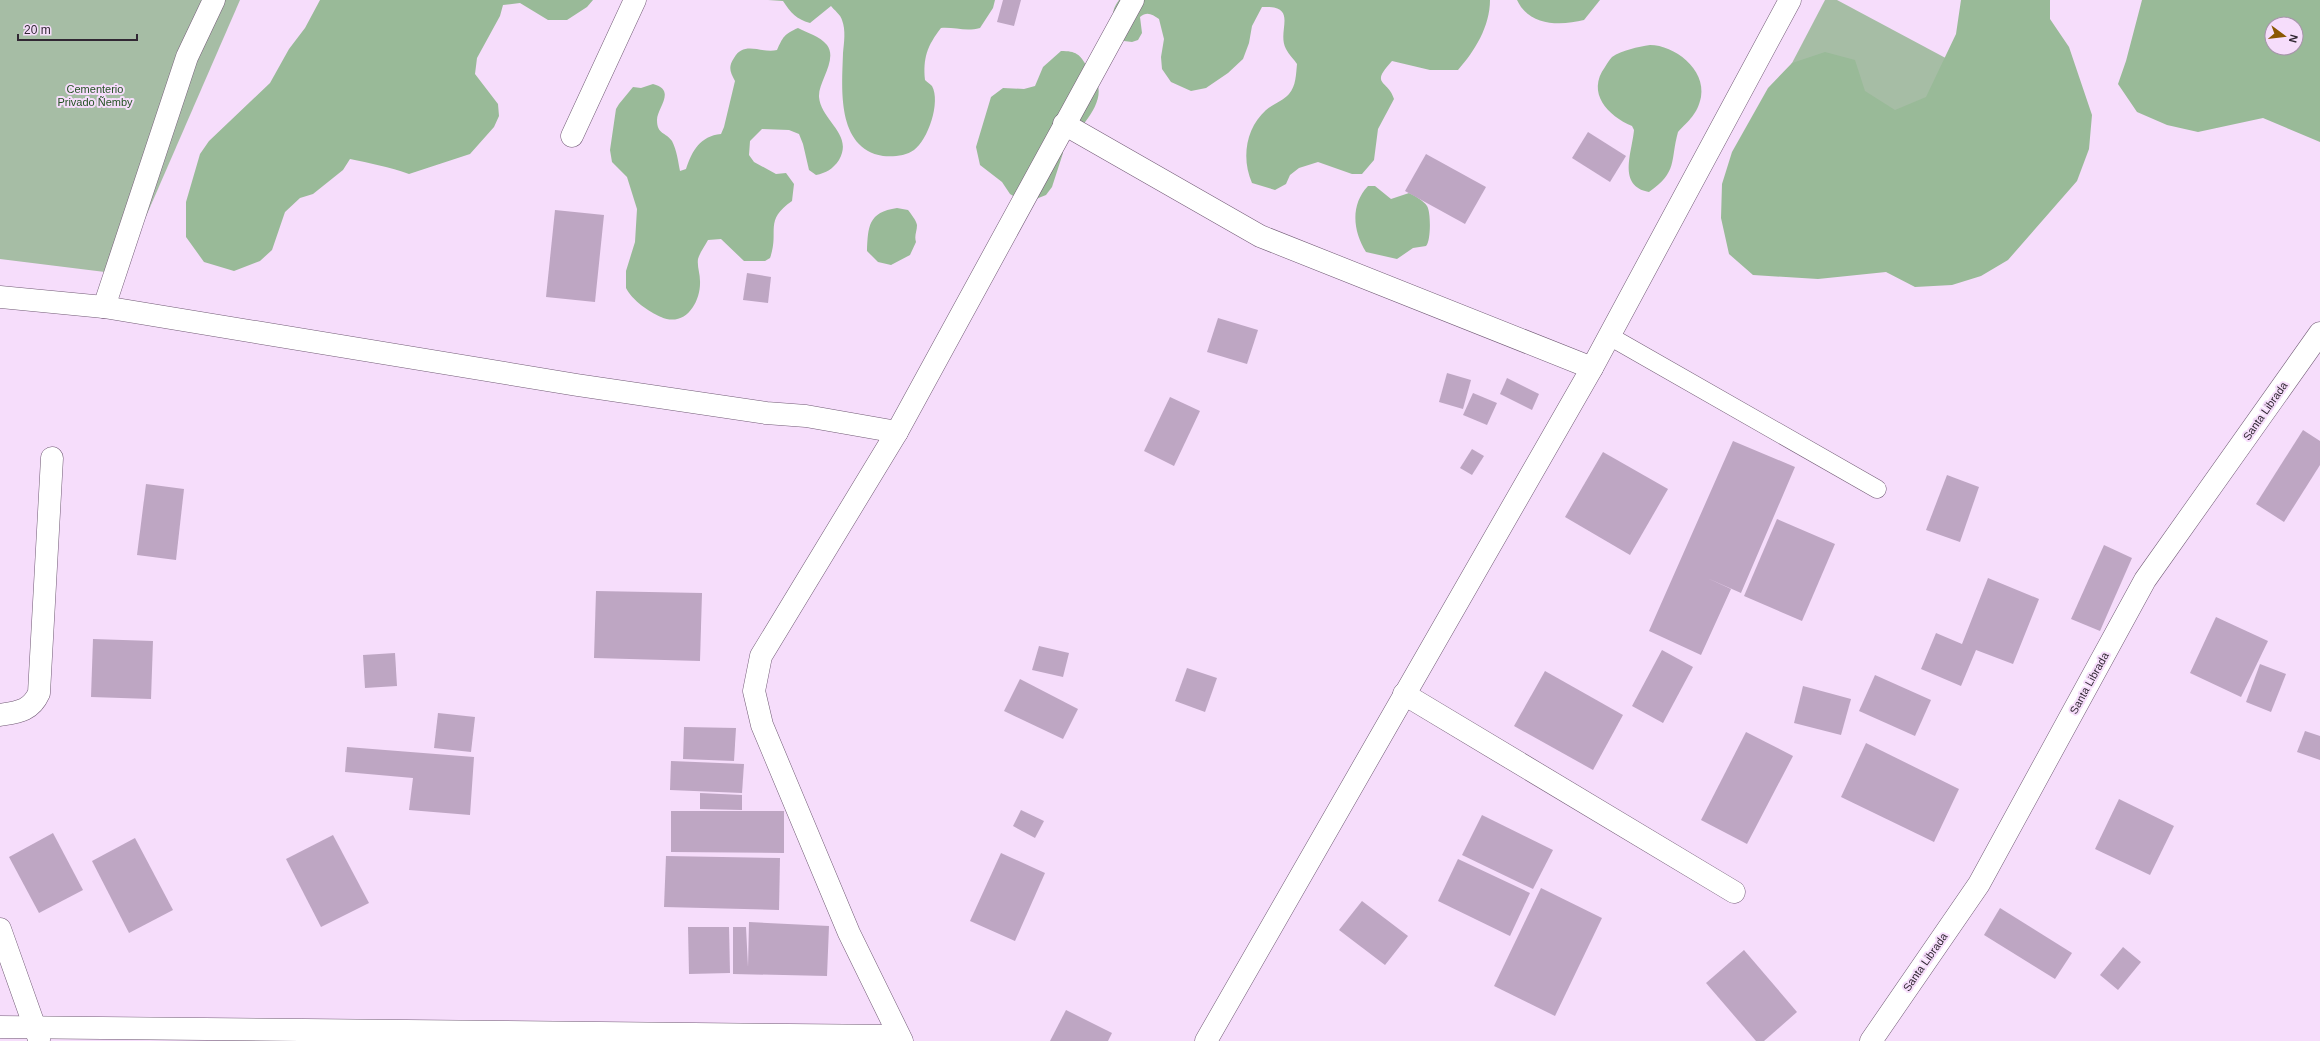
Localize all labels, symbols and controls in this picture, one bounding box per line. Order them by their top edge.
scale bar [18,16,137,42]
north arrow [2264,16,2304,56]
text: 20 m [24,23,51,37]
text: N [2287,33,2300,44]
park label: Cementerio Privado Ñemby [57,83,133,108]
street label: Santa Librada [2240,379,2290,442]
street label: Santa Librada [2067,649,2111,716]
street label: Santa Librada [1900,930,1950,993]

